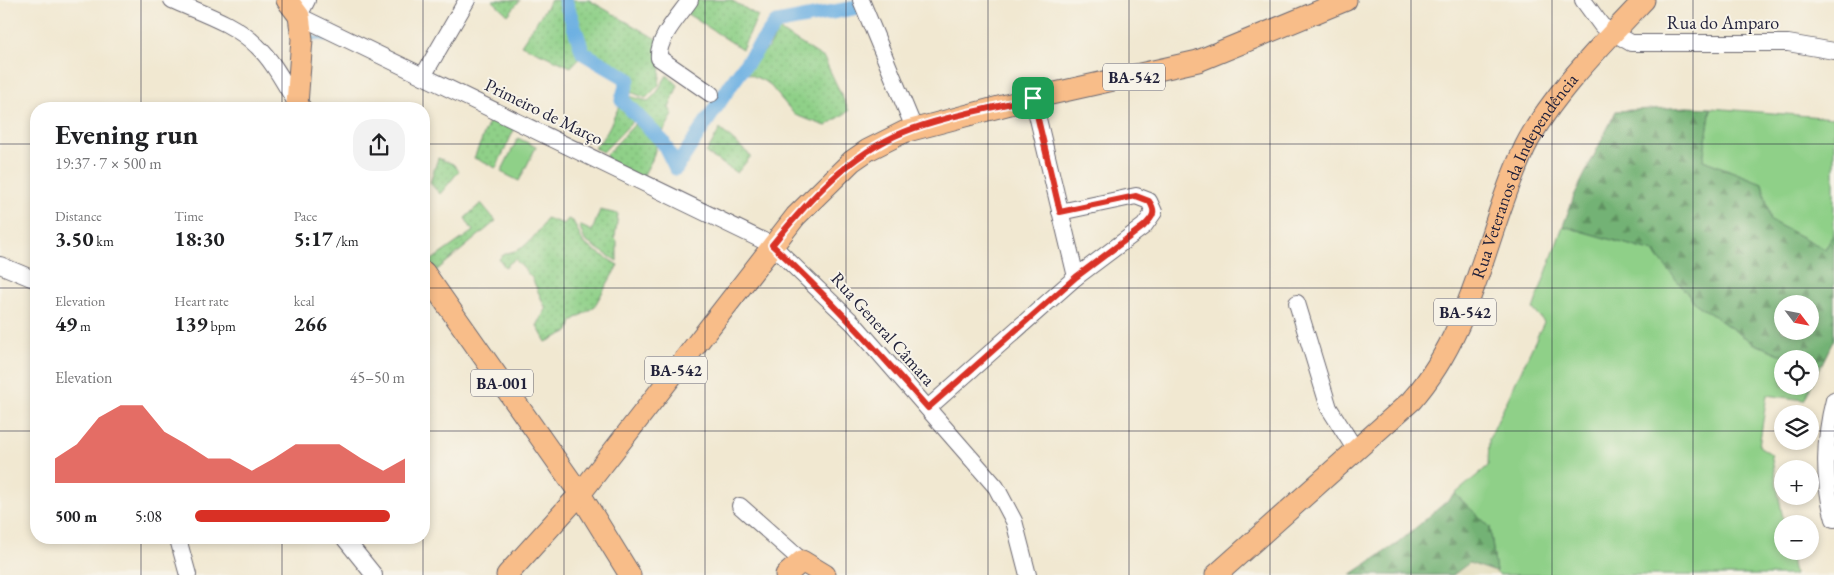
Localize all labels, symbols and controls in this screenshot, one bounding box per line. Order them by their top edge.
street label: Rua do Amparo [1667,11,1779,34]
road number: BA-542 [1103,64,1165,90]
street label: Rua Veteranos da Independência [1466,68,1583,282]
street label: Primeiro de Março [481,73,607,150]
pin [1012,77,1054,119]
icon: arrive [1019,84,1047,112]
text: Evening run [55,116,198,152]
button: share [353,119,405,171]
text: 19:37 · 7 × 500 m [55,153,162,174]
text: Distance [55,207,102,225]
text: Time [174,207,204,225]
text: Pace [294,207,317,225]
text: 3.50 [55,225,94,252]
text: 18:30 [174,225,225,252]
text: 5:17 [294,225,333,252]
text: km [94,232,114,250]
text: /km [333,232,359,250]
street label: Rua General Câmara [826,267,941,391]
text: Elevation [55,292,105,310]
text: Heart rate [174,292,229,310]
text: kcal [294,292,315,310]
north arrow [1774,295,1819,340]
map controls [1774,295,1819,560]
road number: BA-542 [1434,298,1496,326]
text: 49 [55,310,77,337]
text: 139 [174,310,208,337]
text: 266 [294,310,327,337]
text: m [77,317,91,335]
text: bpm [208,317,236,335]
button: locate [1774,350,1819,395]
road number: BA-542 [645,356,707,384]
text: Elevation [55,367,113,388]
text: 45–50 m [350,367,405,388]
road number: BA-001 [471,369,533,396]
button: layers [1774,405,1819,450]
button: + [1774,460,1819,505]
text: 500 m [55,506,97,527]
text: 5:08 [135,506,162,527]
button: − [1774,515,1819,560]

